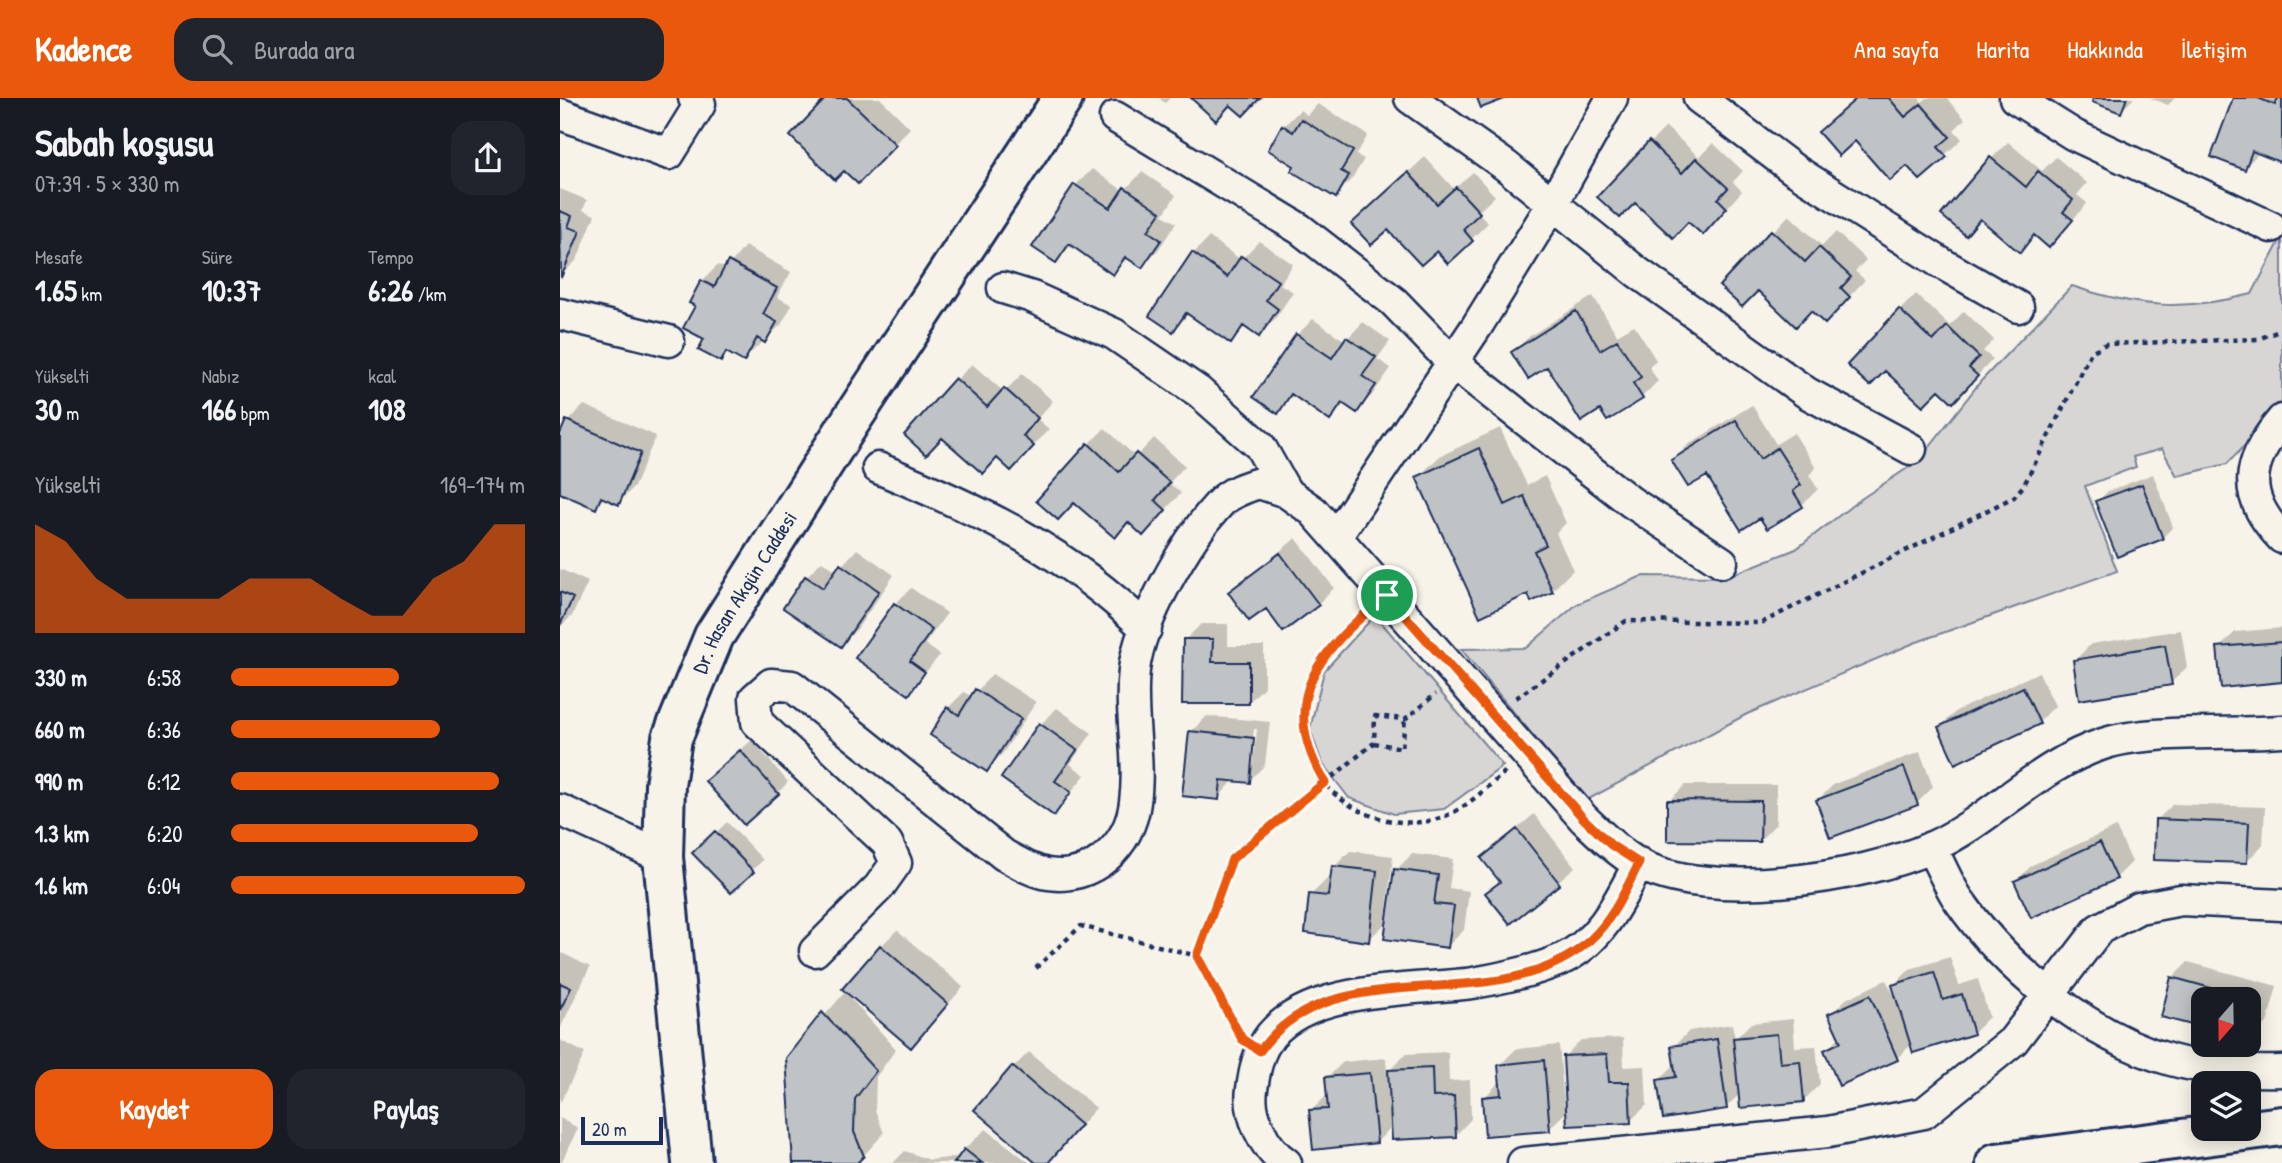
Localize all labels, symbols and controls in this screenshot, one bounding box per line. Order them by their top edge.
search box [174,18,664,81]
text: Kadence [35,27,132,71]
icon: search [198,30,236,68]
text: Burada ara [254,32,355,67]
text: Ana sayfa [1854,33,1938,65]
text: Harita [1976,33,2029,65]
text: Hakkında [2067,33,2143,65]
text: İletişim [2181,33,2247,65]
text: Sabah koşusu [35,116,213,168]
button: share [451,121,525,195]
text: 07:39 · 5 × 330 m [35,168,179,199]
text: Mesafe [35,244,83,270]
text: Süre [202,244,233,270]
text: Tempo [368,244,414,270]
text: 1.65 [35,270,77,310]
text: 10:37 [202,270,261,310]
text: 6:26 [368,270,413,310]
text: km [77,281,102,307]
text: /km [413,281,447,307]
text: Yükselti [35,363,90,389]
text: Nabız [202,363,239,389]
text: kcal [368,363,396,389]
text: 30 [35,389,62,429]
text: 166 [202,389,237,429]
text: 108 [368,389,406,429]
text: m [62,400,79,426]
text: bpm [237,400,270,426]
text: Yükselti [35,469,101,500]
text: 169–174 m [440,469,525,500]
street label: Dr. Hasan Akgün Caddesi [685,506,804,678]
pin [1357,565,1417,625]
icon: arrive [1368,576,1406,614]
text: 330 m [35,662,87,693]
text: 6:58 [147,662,181,693]
text: 660 m [35,714,85,745]
text: 6:36 [147,714,181,745]
text: 990 m [35,766,83,797]
text: 6:12 [147,766,181,797]
text: 1.3 km [35,818,89,849]
text: 6:20 [147,818,183,849]
text: 1.6 km [35,870,88,901]
text: 6:04 [147,870,180,901]
north arrow [2191,987,2261,1057]
map controls [2191,987,2261,1141]
button: Kaydet [35,1069,273,1149]
button: Paylaş [287,1069,525,1149]
button: layers [2191,1071,2261,1141]
scale bar [581,1114,663,1146]
text: 20 m [592,1116,627,1142]

